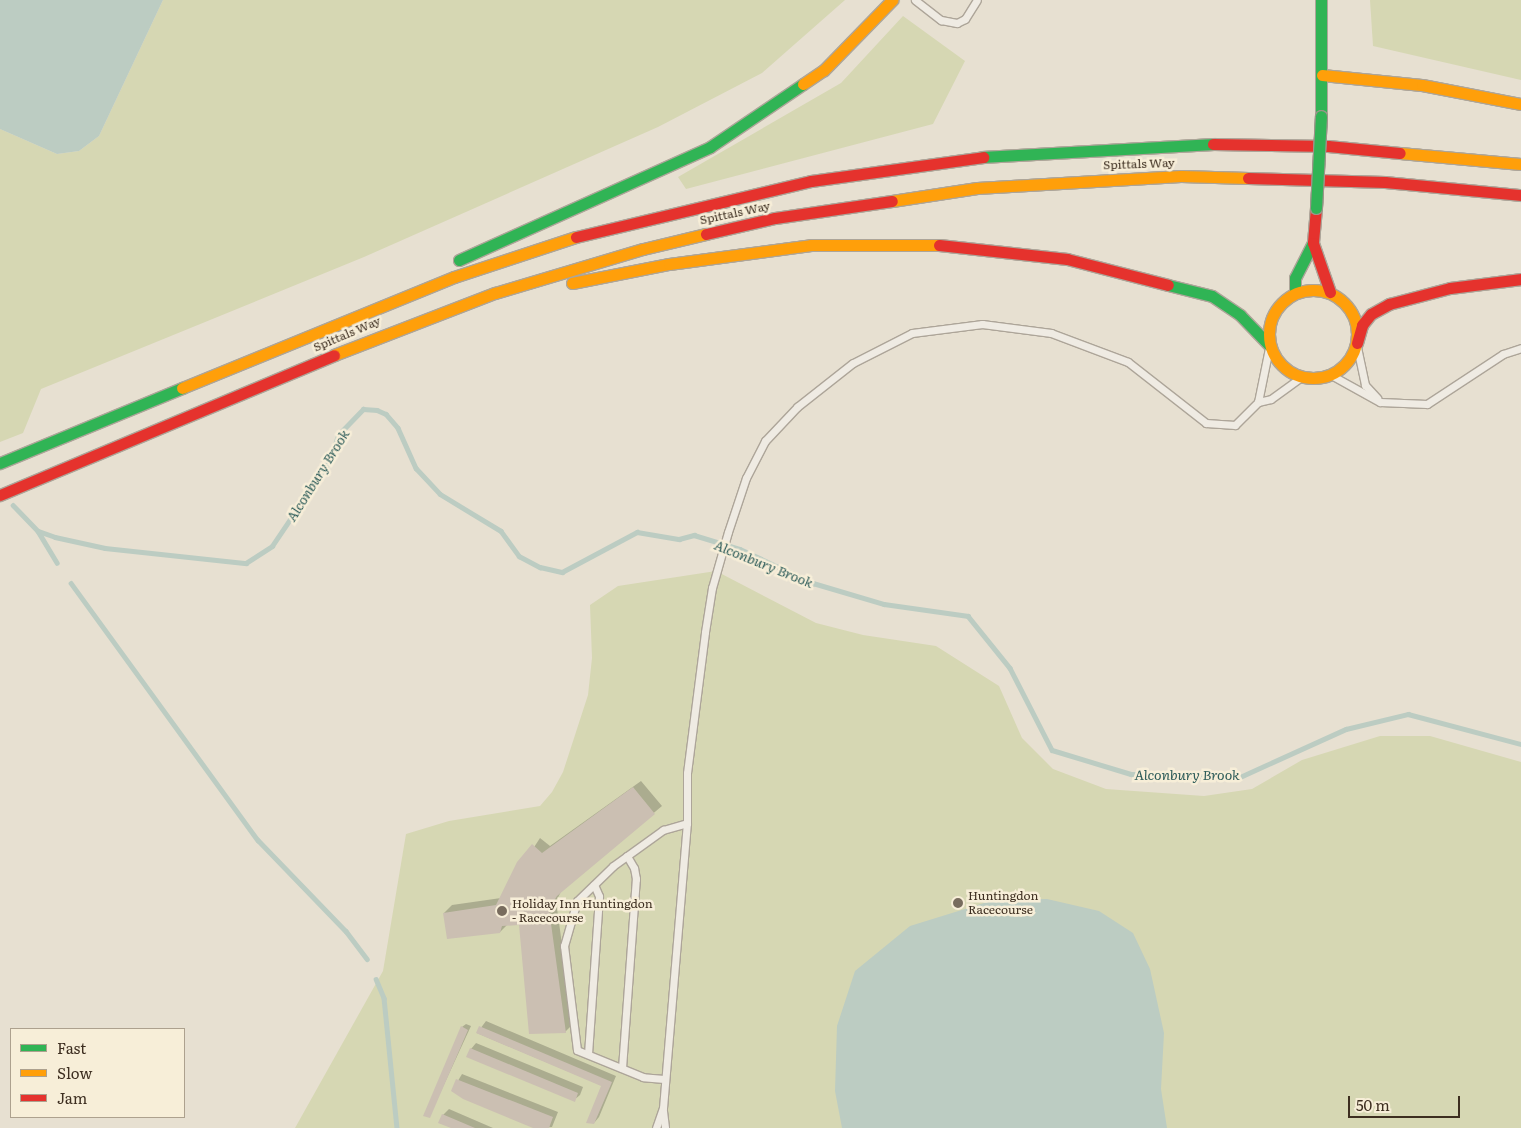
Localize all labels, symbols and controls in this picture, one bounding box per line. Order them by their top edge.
street label: Spittals Way [1103,156,1175,172]
street label: Spittals Way [698,198,772,228]
street label: Spittals Way [311,313,383,355]
water label: Alconbury Brook [282,426,352,524]
water label: Alconbury Brook [712,535,816,591]
water label: Alconbury Brook [1134,766,1240,782]
place label: Huntingdon Racecourse [968,889,1038,917]
place label: Holiday Inn Huntingdon - Racecourse [512,897,653,925]
marker: Huntingdon Racecourse [952,897,964,909]
marker: Holiday Inn Huntingdon - Racecourse [496,905,508,917]
legend [10,1028,185,1118]
text: Fast [57,1036,86,1059]
text: Slow [57,1061,92,1084]
text: Jam [57,1086,87,1109]
scale bar [1351,1086,1464,1118]
text: 50 m [1356,1093,1390,1116]

